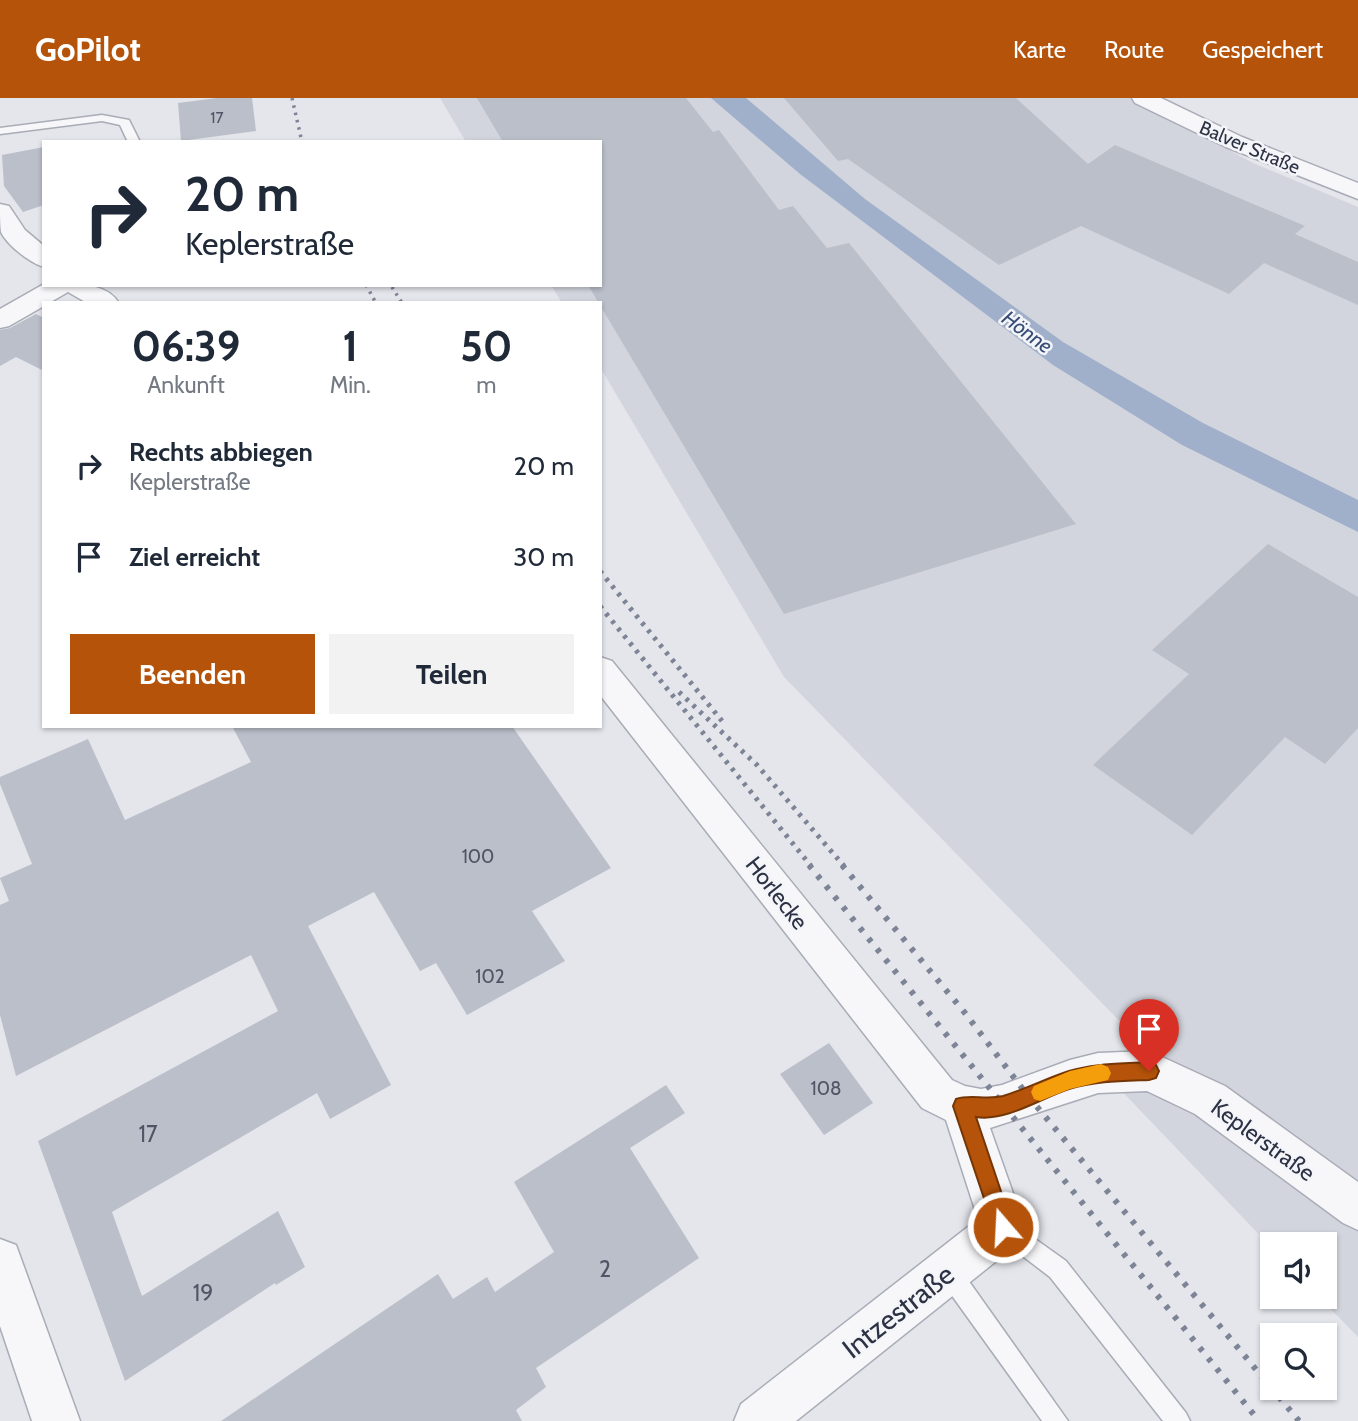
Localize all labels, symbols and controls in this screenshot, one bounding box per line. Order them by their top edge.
text: GoPilot [35,29,141,69]
text: Karte [1013,35,1066,64]
text: Route [1104,35,1164,64]
text: Gespeichert [1202,35,1323,64]
house number: 17 [210,108,224,127]
street label: Balver Straße [1196,116,1304,179]
text: 20 m [185,164,299,223]
icon: right [70,168,161,259]
text: Keplerstraße [185,224,354,263]
water label: Hönne [997,305,1058,358]
text: 06:39 [131,320,240,372]
text: 1 [343,320,358,372]
text: 50 [460,320,512,372]
text: Ankunft [147,371,225,399]
text: Min. [330,371,371,399]
text: m [476,371,496,399]
text: Rechts abbiegen [129,436,313,468]
icon: right [70,447,108,485]
text: 20 m [514,450,574,482]
text: Keplerstraße [129,468,251,496]
icon: arrive [70,538,108,576]
text: Ziel erreicht [129,541,260,573]
text: 30 m [513,541,574,573]
button: Beenden [70,634,315,714]
button: Teilen [329,634,574,714]
house number: 100 [462,845,494,868]
street label: Horlecke [740,851,814,935]
house number: 102 [475,965,505,988]
pin [1119,999,1179,1071]
icon: arrive [1130,1010,1168,1048]
house number: 108 [811,1077,841,1100]
street label: Keplerstraße [1206,1093,1321,1187]
house number: 17 [138,1120,158,1148]
position arrow [966,1190,1040,1264]
map controls [1260,1232,1337,1400]
button: sound [1260,1232,1337,1309]
house number: 2 [599,1255,611,1283]
street label: Intzestraße [835,1257,961,1365]
house number: 19 [193,1279,213,1307]
button: search [1260,1323,1337,1400]

